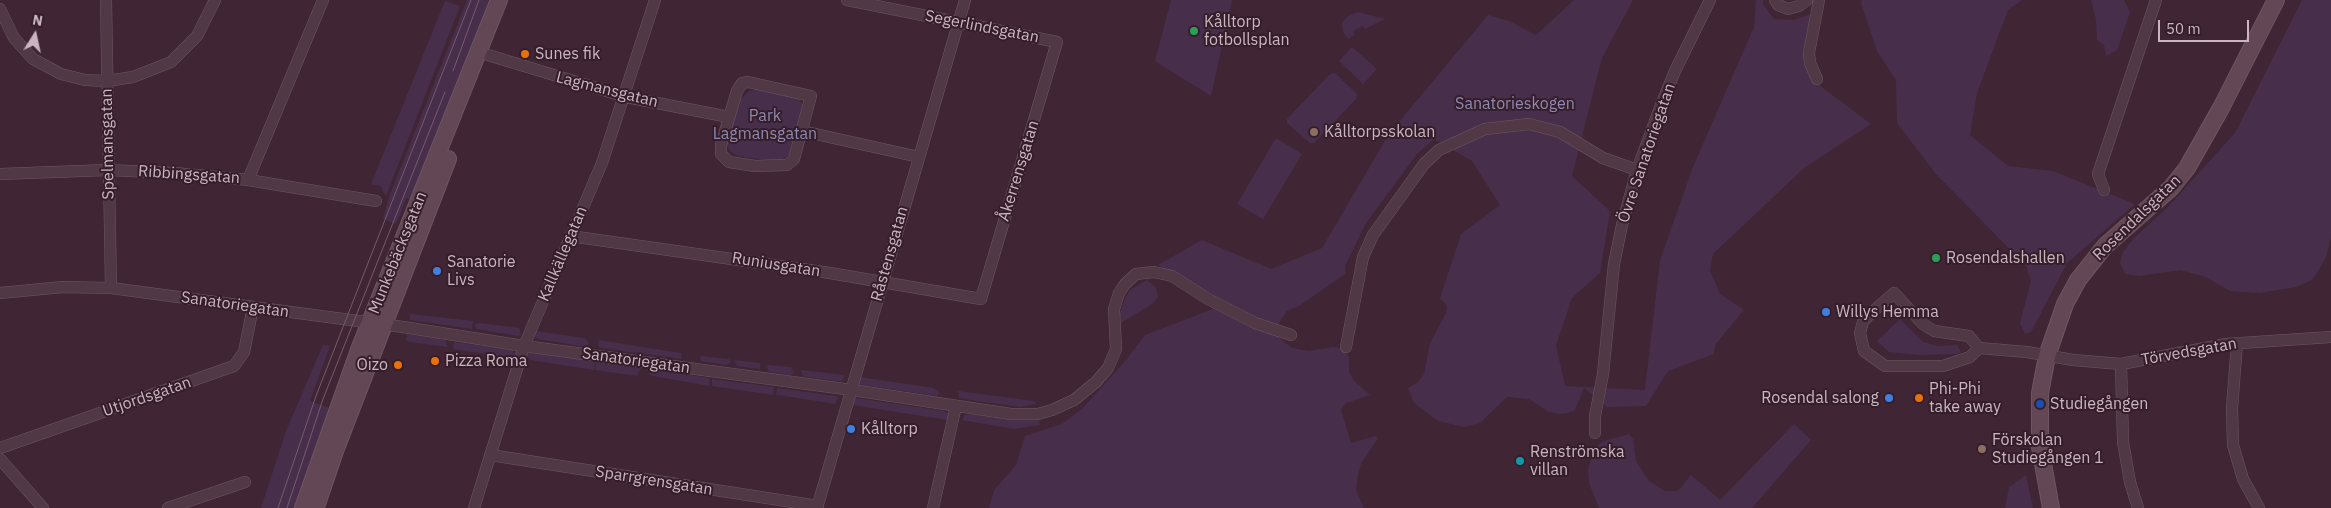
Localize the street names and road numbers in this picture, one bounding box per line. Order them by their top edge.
street label: Segerlindsgatan [923,7,1041,47]
street label: Lagmansgatan [554,68,660,112]
street label: Övre Sanatoriegatan [1614,81,1680,225]
street label: Spelmansgatan [97,88,119,200]
street label: Åkerrensgatan [995,118,1043,224]
street label: Ribbingsgatan [137,162,241,188]
street label: Rosendalsgatan [2089,171,2185,265]
street label: Munkebäcksgatan [365,189,431,317]
street label: Kallkällegatan [534,204,592,304]
street label: Råstensgatan [867,204,913,304]
street label: Runiusgatan [730,249,822,281]
street label: Sanatoriegatan [180,288,290,322]
street label: Törvedsgatan [2140,334,2238,370]
street label: Sanatoriegatan [581,344,691,378]
street label: Utjordsgatan [100,373,194,421]
street label: Sparrgrensgatan [594,462,714,500]

